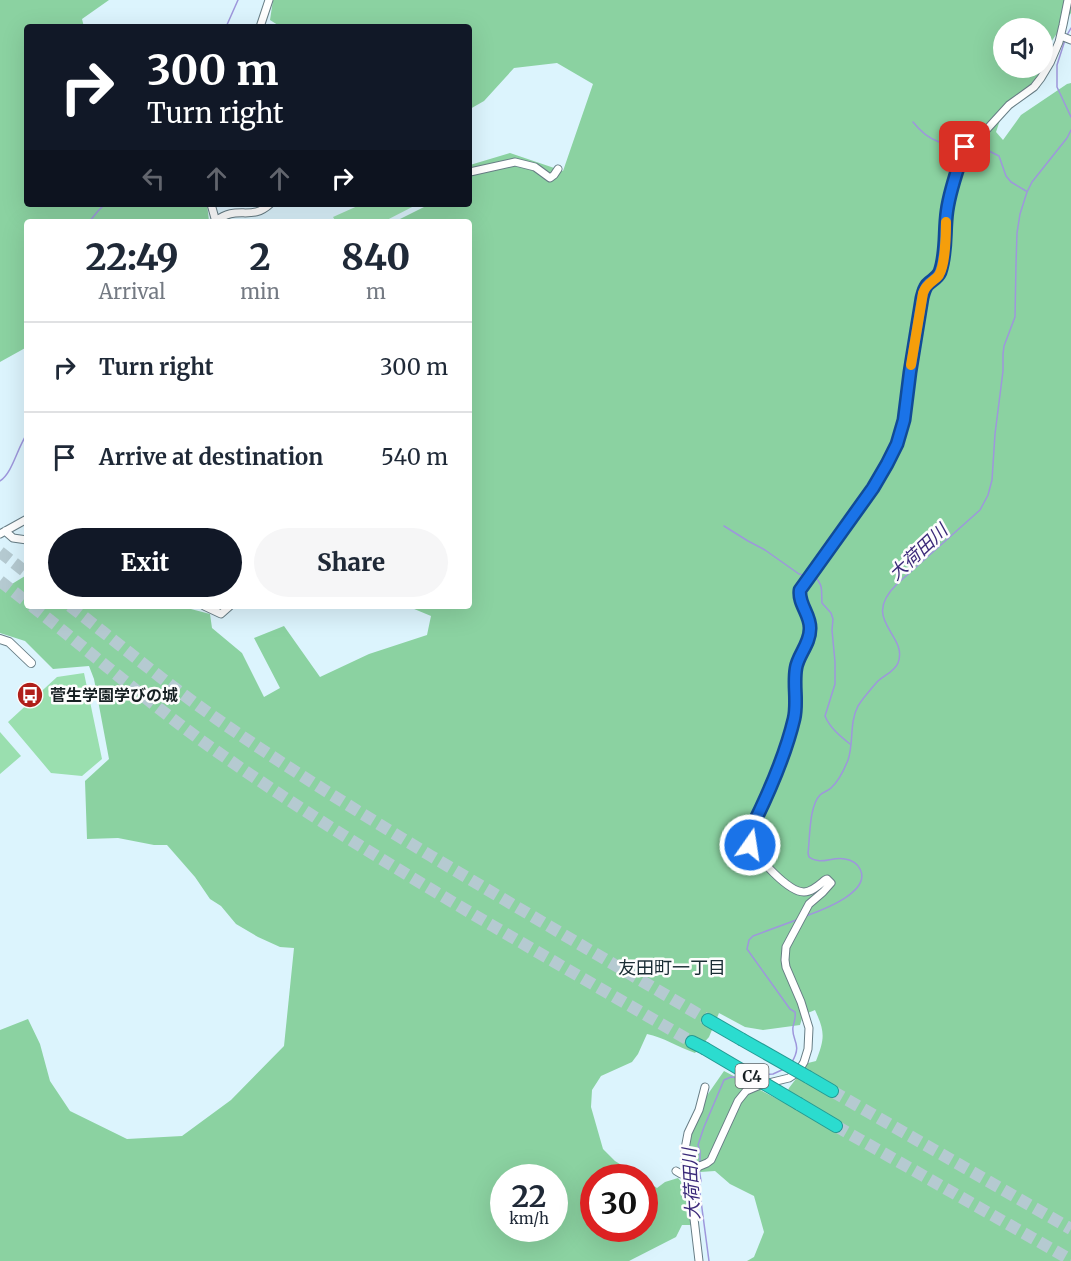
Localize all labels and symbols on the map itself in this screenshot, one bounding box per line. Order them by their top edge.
pin [939,121,990,172]
water label: 大荷田川 [884,518,954,585]
bus stop icon: 菅生学園学びの城 [15,680,45,710]
place label: 菅生学園学びの城 [50,685,178,705]
position arrow [718,813,782,877]
district label: 友田町一丁目 [618,956,726,979]
road number: C4 [736,1064,768,1088]
water label: 大荷田川 [678,1145,704,1221]
speed limit sign: 30 [580,1164,658,1242]

